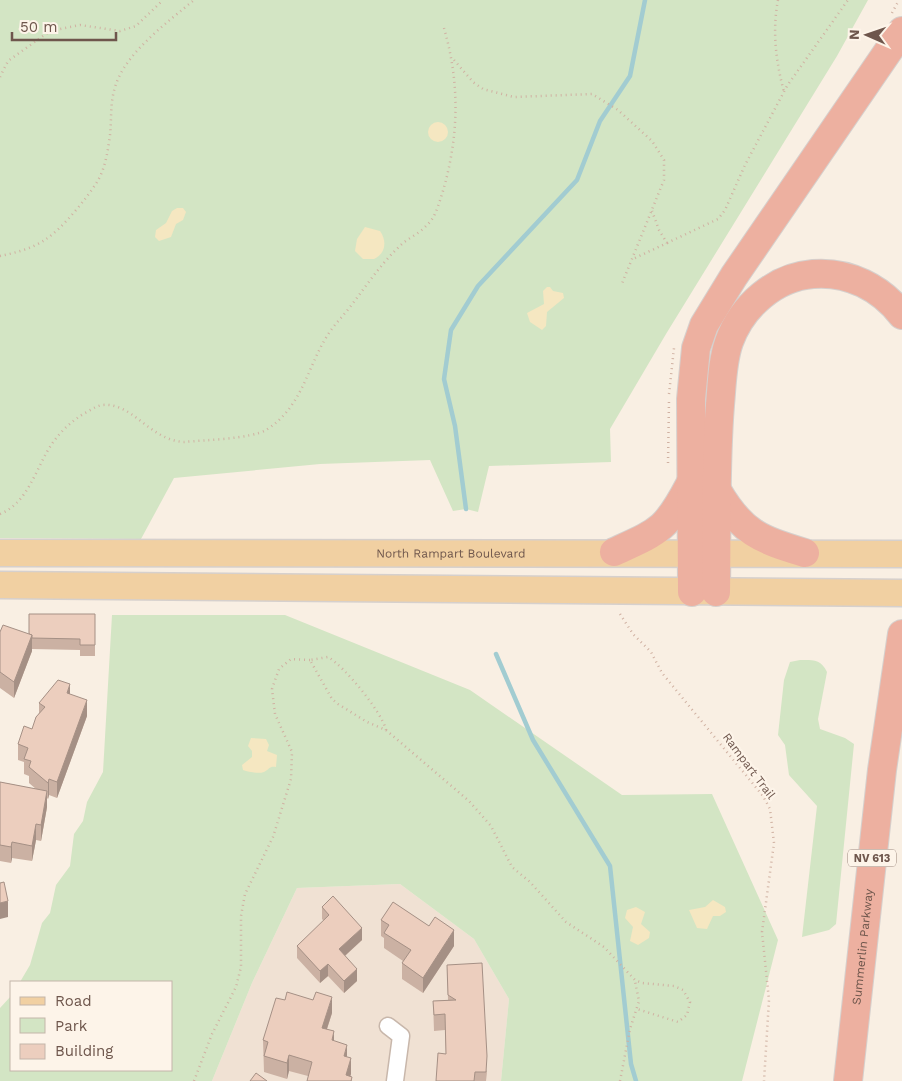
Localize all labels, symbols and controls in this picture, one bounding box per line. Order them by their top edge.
scale bar [12,10,116,42]
north arrow [842,10,892,60]
text: 50 m [20,18,57,36]
text: N [846,29,862,40]
street label: North Rampart Boulevard [376,546,526,561]
street label: Rampart Trail [720,730,778,802]
road number: NV 613 [848,850,896,866]
street label: Summerlin Parkway [849,887,876,1006]
legend [10,981,172,1071]
text: Road [55,992,92,1010]
text: Park [55,1017,88,1035]
text: Building [55,1042,113,1060]

